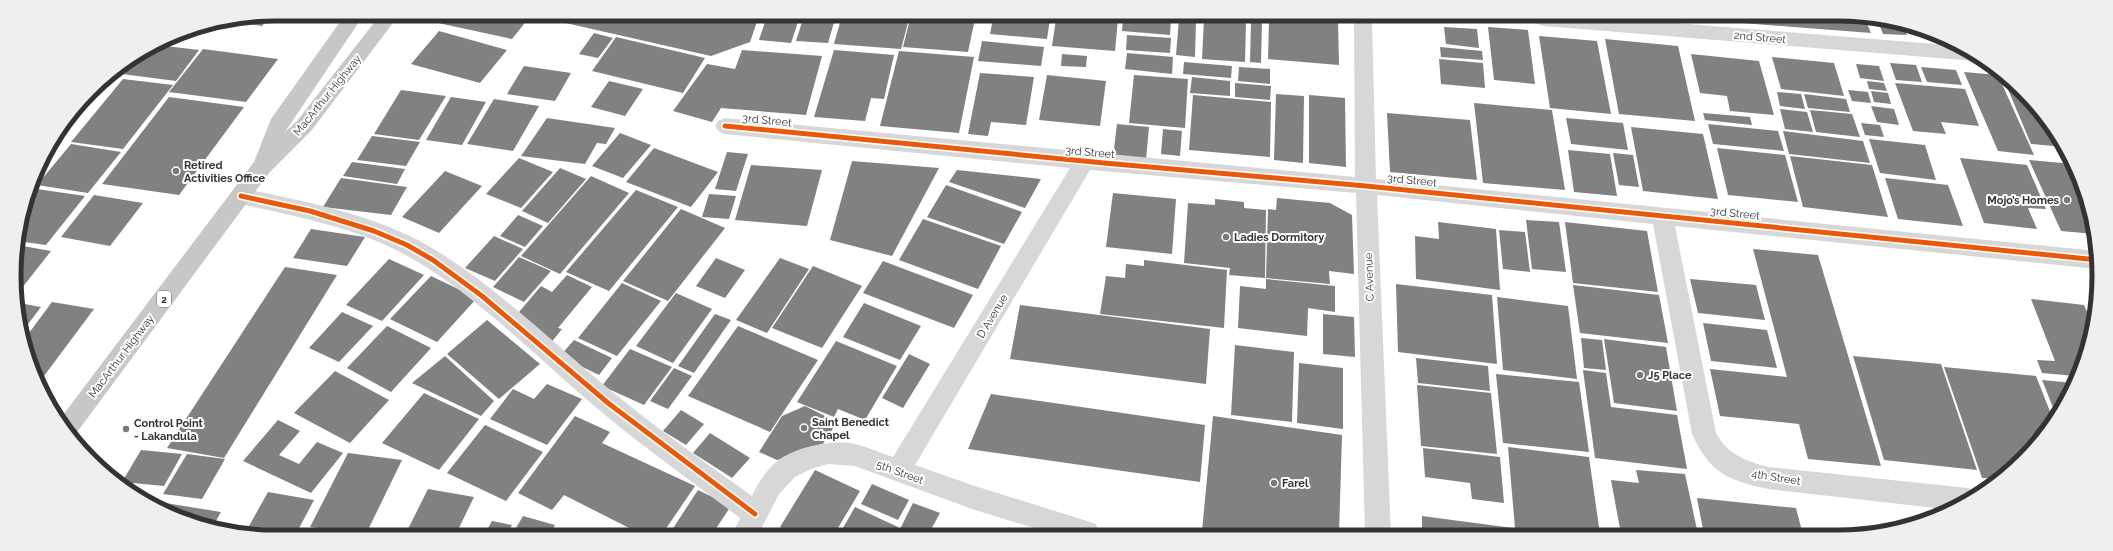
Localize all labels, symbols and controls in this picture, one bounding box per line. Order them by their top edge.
street label: 2nd Street [1733,29,1787,46]
street label: MacArthur Highway [291,52,364,138]
street label: 3rd Street [742,111,793,130]
street label: 3rd Street [1065,144,1116,161]
place label: Retired Activities Office [184,159,266,185]
marker: Retired Activities Office [171,166,181,176]
street label: 3rd Street [1387,171,1438,190]
place label: Mojo’s Homes [1987,194,2060,207]
marker: Mojo’s Homes [2062,195,2072,205]
street label: 3rd Street [1710,204,1761,223]
place label: Ladies Dormitory [1234,231,1324,244]
marker: Ladies Dormitory [1221,232,1231,242]
street label: C Avenue [1362,252,1377,301]
road number: 2 [157,291,171,307]
street label: D Avenue [974,291,1011,341]
street label: MacArthur Highway [86,312,157,400]
place label: J5 Place [1648,369,1692,382]
marker: J5 Place [1635,370,1645,380]
place label: Saint Benedict Chapel [812,416,890,442]
place label: Control Point - Lakandula [134,417,204,443]
marker: Saint Benedict Chapel [799,423,809,433]
marker: Control Point - Lakandula [121,424,131,434]
street label: 5th Street [874,458,926,487]
street label: 4th Street [1751,467,1802,488]
place label: Farel [1282,477,1309,490]
marker: Farel [1269,478,1279,488]

